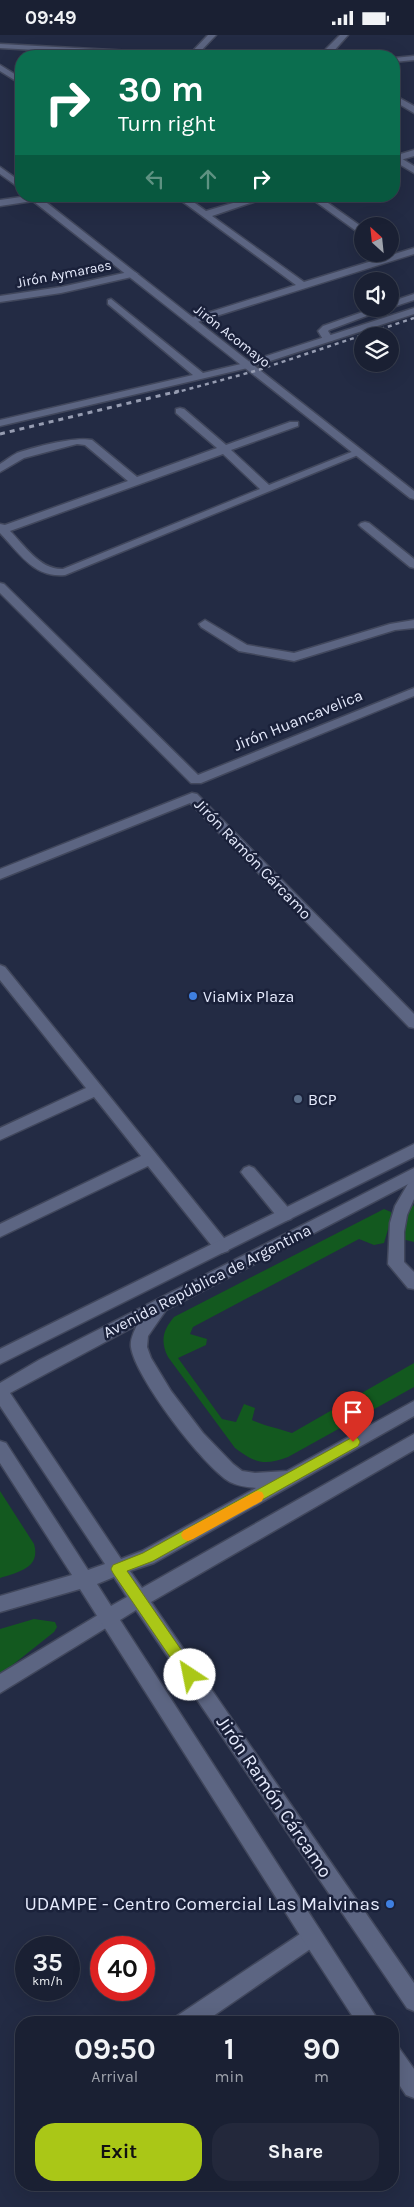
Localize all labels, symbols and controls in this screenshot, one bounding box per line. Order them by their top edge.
text: 09:49 [25,7,77,29]
text: 30 m [118,69,204,110]
icon: right [35,70,100,135]
text: Turn right [118,111,216,137]
icon: left [141,165,169,193]
icon: ahead [194,165,222,193]
icon: right [247,165,275,193]
north arrow [354,217,399,263]
map controls [354,217,399,372]
street label: Jirón Aymaraes [15,256,113,292]
button: sound [354,272,399,317]
street label: Jirón Acomayo [190,301,274,371]
button: layers [354,327,399,372]
street label: Jirón Huancavelica [231,685,365,755]
street label: Jirón Ramón Cárcamo [191,795,315,923]
place label: ViaMix Plaza [203,987,294,1006]
marker: ViaMix Plaza [187,990,199,1002]
place label: BCP [308,1090,337,1109]
marker: BCP [292,1093,304,1105]
street label: Avenida República de Argentina [100,1220,314,1342]
pin [332,1391,374,1442]
icon: arrive [339,1398,367,1426]
position arrow [163,1648,215,1700]
street label: Jirón Ramón Cárcamo [212,1712,336,1882]
place label: UDAMPE - Centro Comercial Las Malvinas [24,1893,380,1915]
marker: UDAMPE - Centro Comercial Las Malvinas [384,1898,396,1910]
speed limit sign: 40 [90,1936,155,2001]
text: 35 [32,1948,63,1977]
text: km/h [32,1974,63,1988]
text: 09:50 [74,2031,156,2067]
text: 1 [224,2031,235,2067]
text: 90 [303,2031,340,2067]
text: Arrival [91,2067,138,2086]
text: min [215,2067,244,2086]
text: m [314,2067,329,2086]
button: Exit [35,2123,202,2181]
button: Share [212,2123,379,2181]

